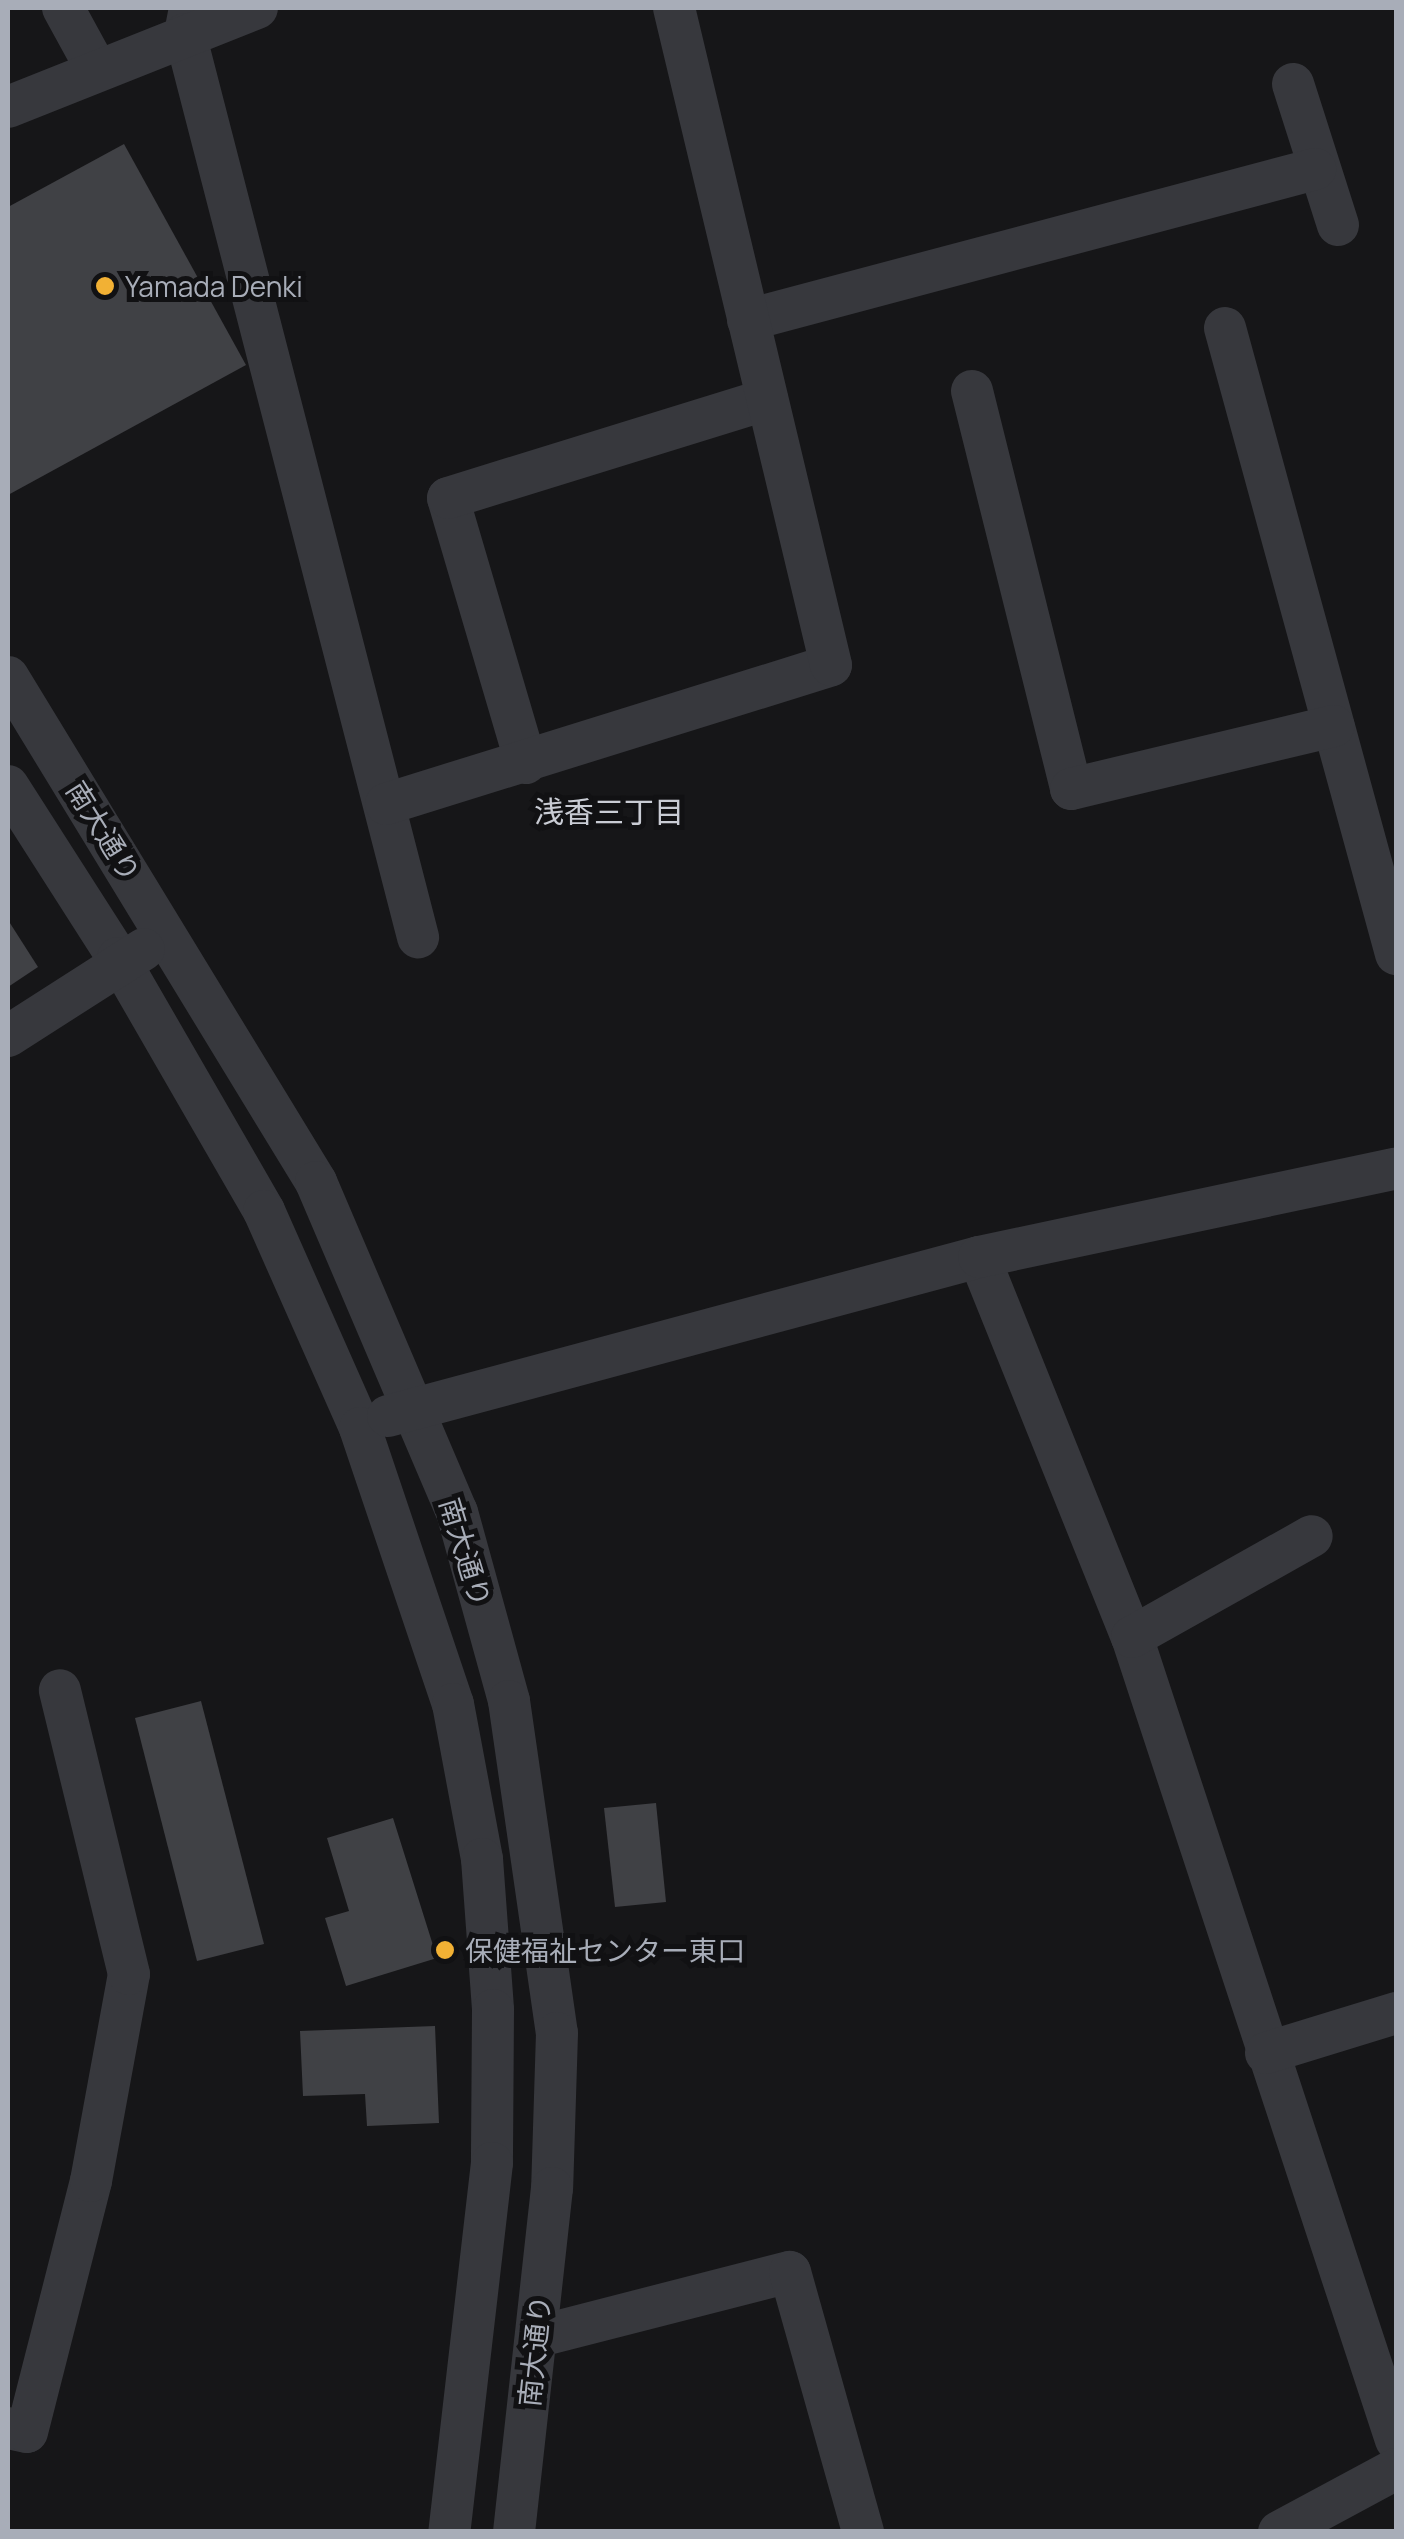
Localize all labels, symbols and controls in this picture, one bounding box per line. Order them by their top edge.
place label: Yamada Denki [125,269,303,303]
marker: Yamada Denki [94,275,116,297]
street label: 南大通り [60,775,148,887]
district label: 浅香三丁目 [534,794,684,830]
street label: 南大通り [434,1494,498,1610]
place label: 保健福祉センター東口 [465,1933,745,1967]
marker: 保健福祉センター東口 [434,1939,456,1961]
street label: 南大通り [511,2294,557,2408]

